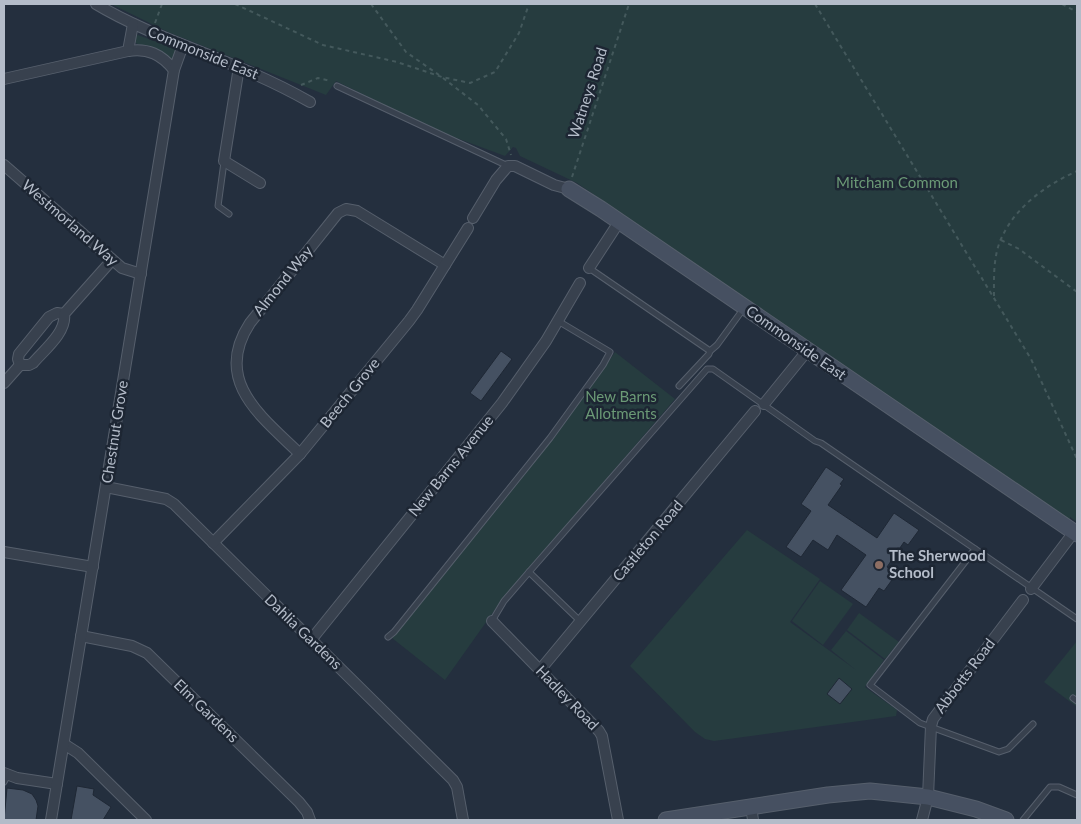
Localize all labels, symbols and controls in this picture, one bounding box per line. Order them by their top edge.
street label: Commonside East [145,22,262,83]
street label: Watneys Road [564,45,610,141]
park label: Mitcham Common [836,173,958,191]
street label: Westmorland Way [19,175,123,269]
street label: Almond Way [249,242,316,319]
street label: Commonside East [743,301,851,384]
street label: Beech Grove [316,354,383,431]
street label: Chestnut Grove [97,379,131,485]
park label: New Barns Allotments [585,387,657,422]
street label: New Barns Avenue [404,411,497,520]
street label: Castleton Road [608,496,686,584]
place label: The Sherwood School [889,546,986,581]
marker: The Sherwood School [873,559,885,571]
street label: Dahlia Gardens [261,590,346,673]
street label: Abbotts Road [930,634,998,716]
street label: Hadley Road [532,661,603,733]
street label: Elm Gardens [171,675,243,746]

